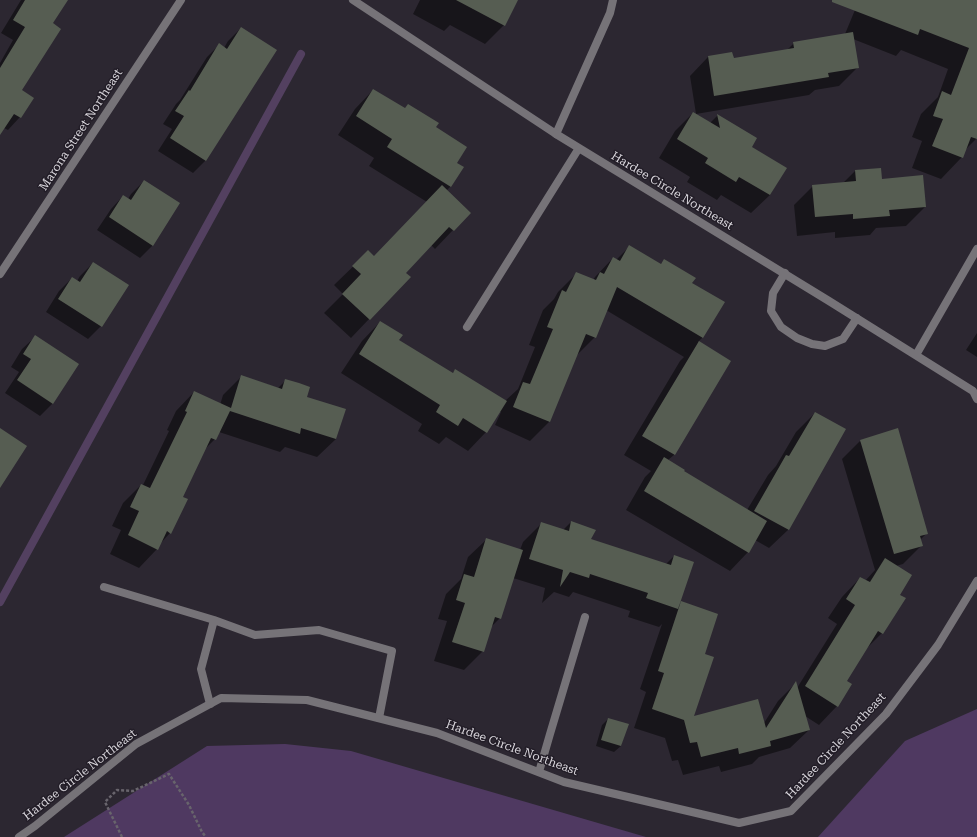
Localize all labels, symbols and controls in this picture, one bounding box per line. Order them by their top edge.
street label: Marona Street Northeast [36,66,126,194]
street label: Hardee Circle Northeast [608,149,736,233]
street label: Hardee Circle Northeast [783,690,889,802]
street label: Hardee Circle Northeast [444,717,580,779]
street label: Hardee Circle Northeast [20,726,140,824]

